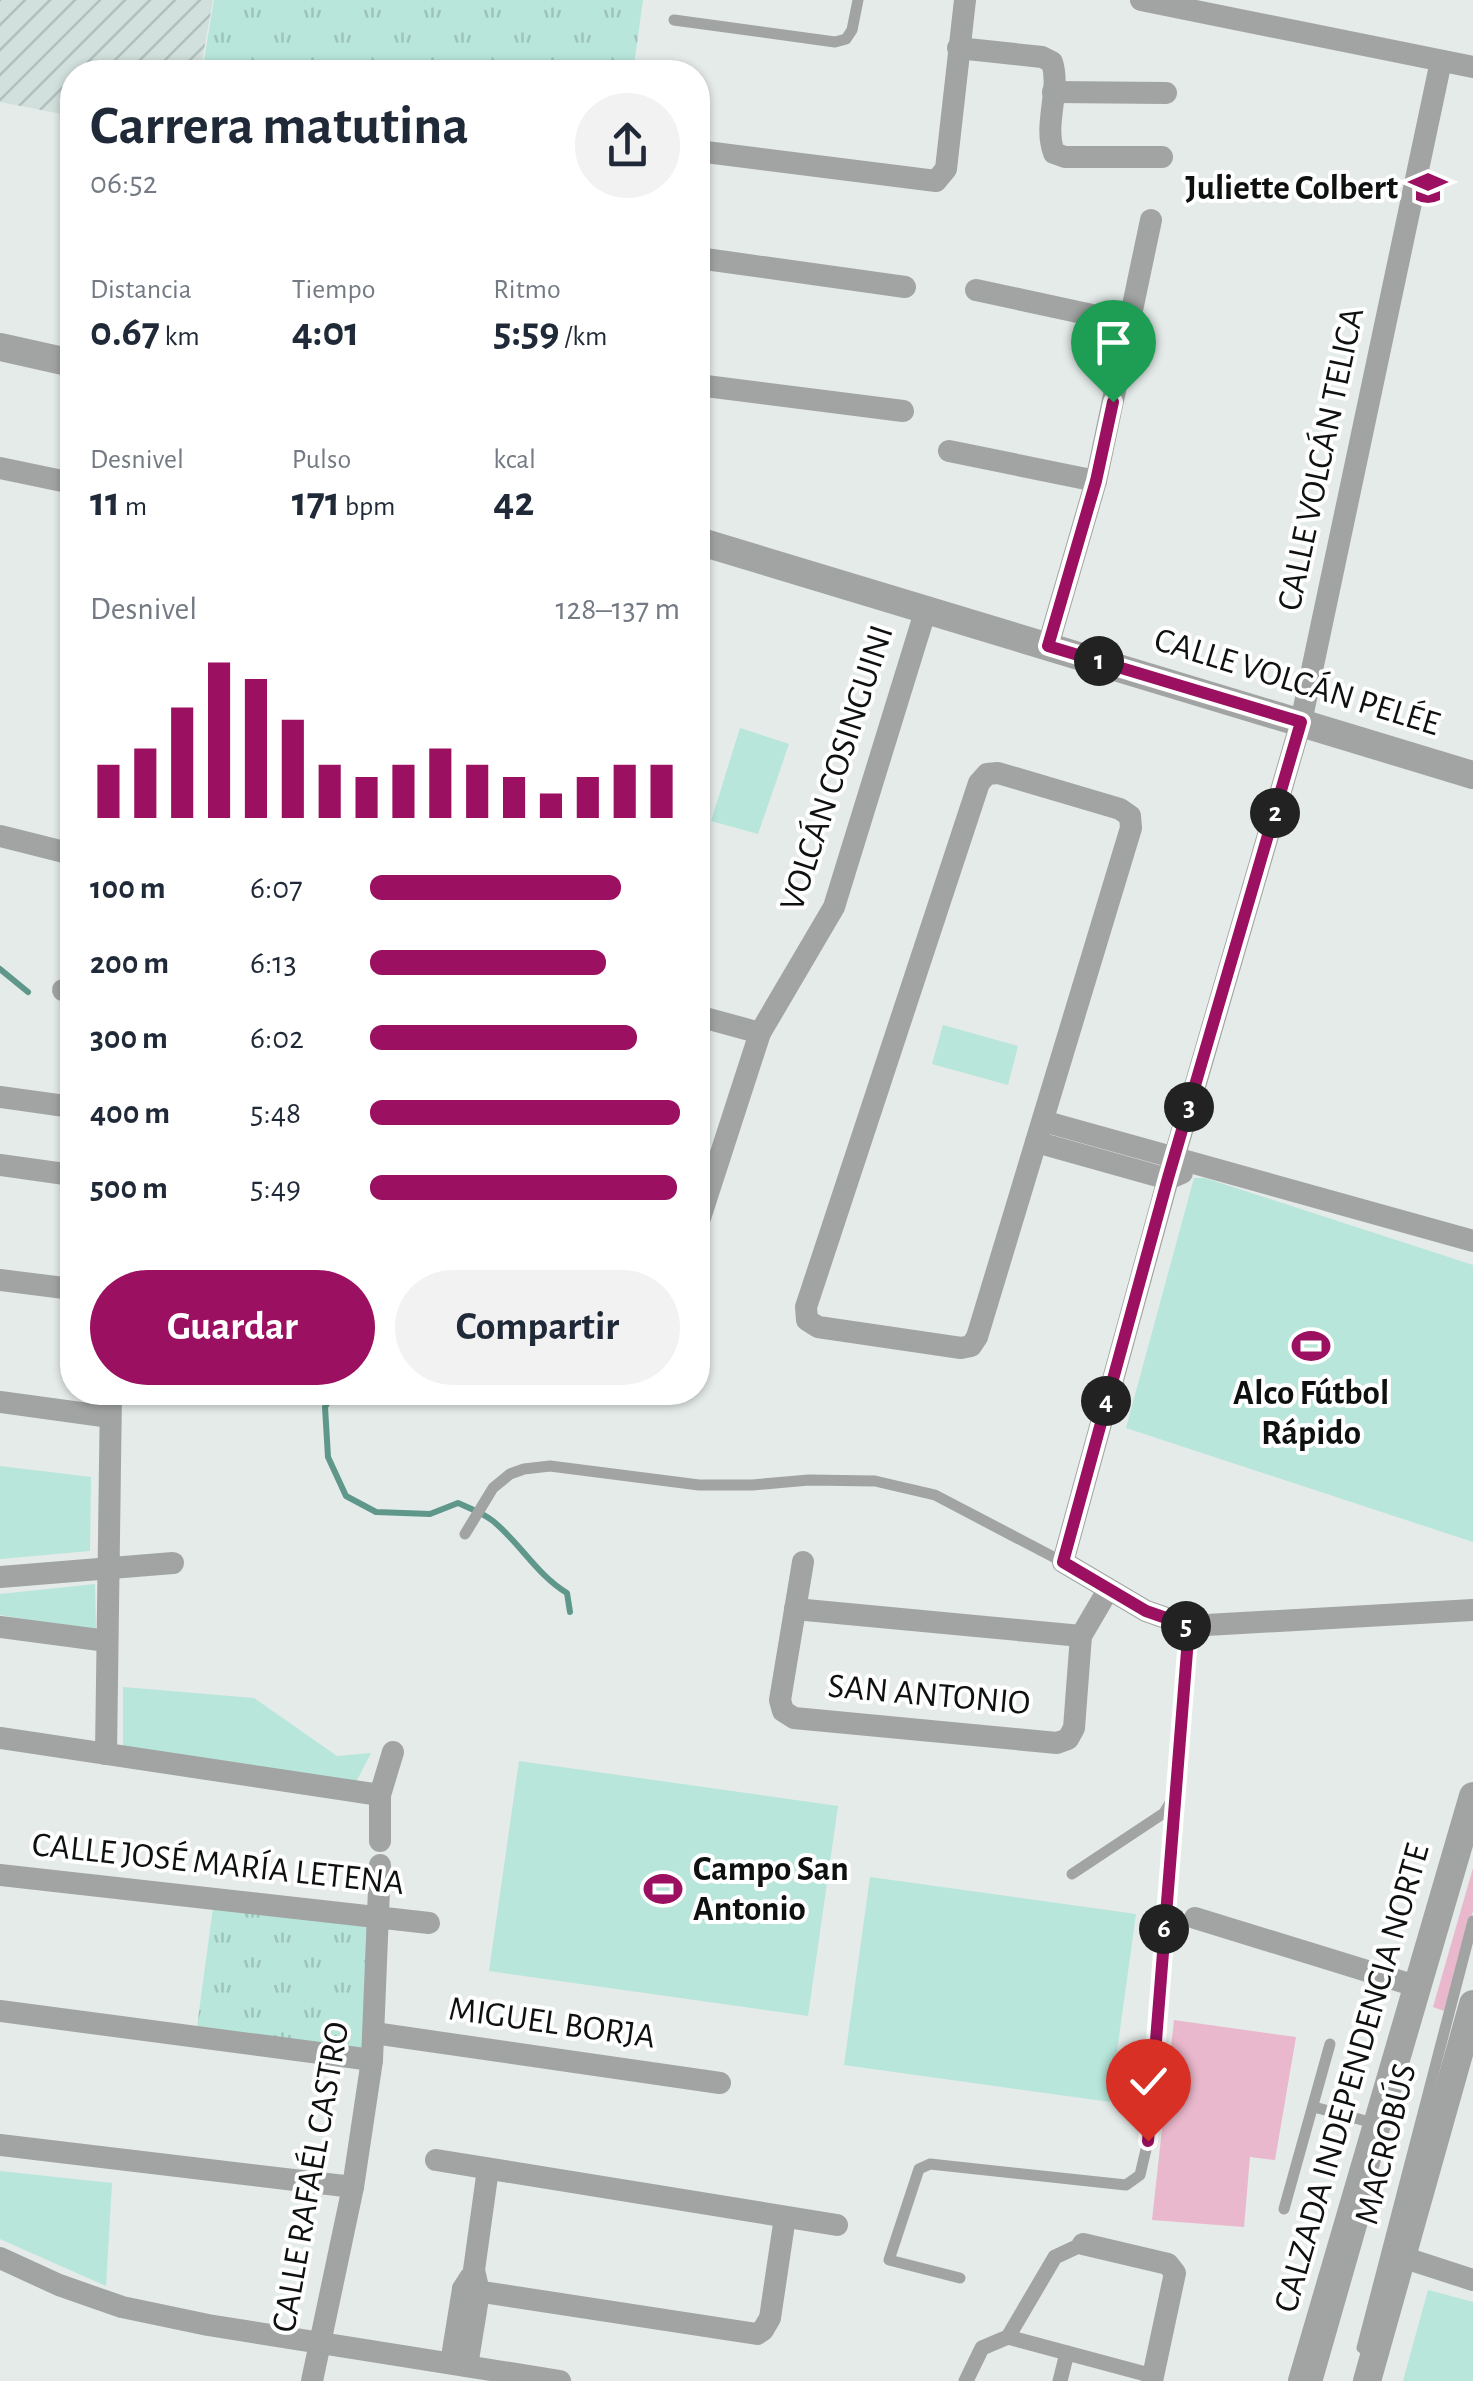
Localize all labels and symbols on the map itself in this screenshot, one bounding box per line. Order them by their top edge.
school or university icon: Juliette Colbert [1407,167,1449,209]
place label: Juliette Colbert [1185,171,1398,206]
pin [1071,300,1156,403]
street label: CALLE VOLCÁN TELICA [1270,304,1370,614]
street label: VOLCÁN COSINGUINI [772,620,900,915]
street label: CALLE VOLCÁN PELÉE [1150,620,1445,742]
pin: 1 [1074,636,1124,686]
pin: 2 [1250,788,1300,838]
pin: 3 [1164,1082,1214,1132]
sports icon: Alco Fútbol Rápido [1290,1325,1332,1367]
pin: 4 [1081,1376,1131,1426]
place label: Alco Fútbol Rápido [1233,1376,1389,1451]
pin: 5 [1161,1601,1211,1651]
street label: SAN ANTONIO [826,1669,1032,1721]
street label: CALLE JOSÉ MARÍA LETENA [30,1825,406,1901]
street label: CALZADA INDEPENDENCIA NORTE [1268,1840,1436,2316]
place label: Campo San Antonio [693,1852,849,1927]
sports icon: Campo San Antonio [642,1868,684,1910]
pin: 6 [1139,1904,1189,1954]
street label: MIGUEL BORJA [447,1991,657,2055]
street label: CALLE RAFAÉL CASTRO [264,2019,356,2335]
pin [1106,2039,1191,2142]
street label: MACROBÚS [1347,2060,1423,2228]

